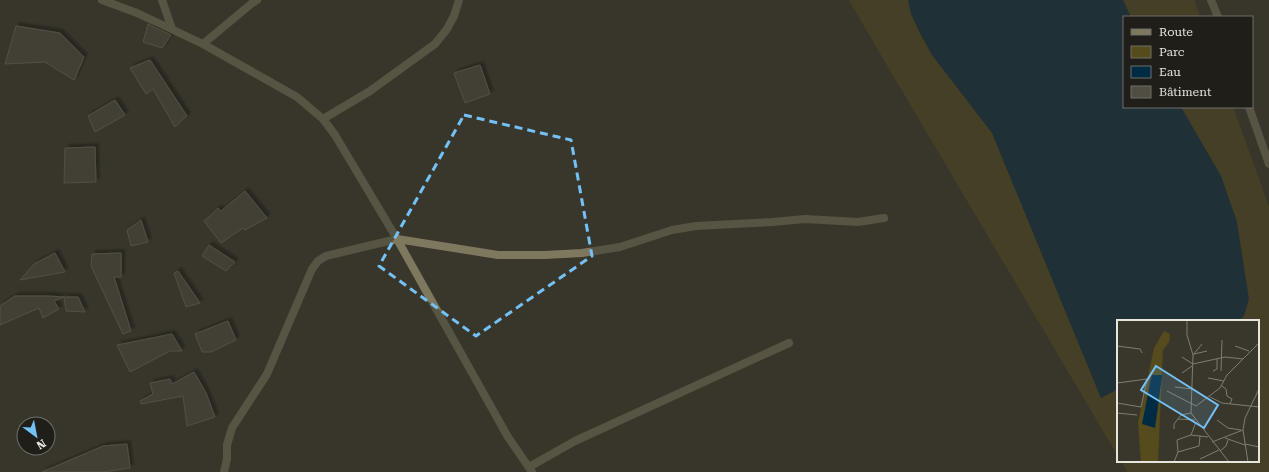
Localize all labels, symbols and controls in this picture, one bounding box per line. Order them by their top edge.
legend [1123,16,1253,108]
text: Route [1159,25,1193,39]
text: Parc [1159,45,1185,59]
text: Eau [1159,65,1181,79]
text: Bâtiment [1159,85,1212,99]
inset map [1117,320,1259,462]
north arrow [16,416,56,456]
text: N [34,436,48,452]

